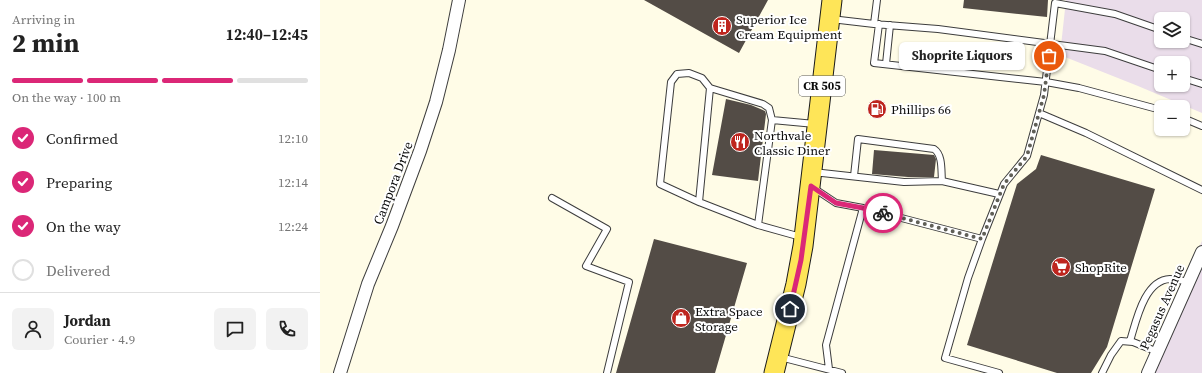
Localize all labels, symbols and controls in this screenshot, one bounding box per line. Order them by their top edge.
text: Arriving in [12,11,75,28]
place label: Superior Ice Cream Equipment [736,11,843,43]
map controls [1154,12,1190,136]
button: layers [1154,12,1190,48]
building icon: Superior Ice Cream Equipment [711,15,733,37]
text: 12:40–12:45 [226,24,308,45]
text: 2 min [12,25,79,61]
pin [1032,39,1066,73]
callout: Shoprite Liquors [899,42,1025,70]
icon: bag [1038,45,1060,67]
text: Shoprite Liquors [912,47,1012,64]
button: + [1154,56,1190,92]
road number: CR 505 [799,76,845,96]
text: On the way · 100 m [12,89,121,106]
fuel station icon: Phillips 66 [866,98,888,120]
button: − [1154,100,1190,136]
place label: Phillips 66 [891,101,951,118]
icon: check [12,127,34,149]
place label: Northvale Classic Diner [754,127,831,159]
text: Confirmed [46,128,118,149]
text: 12:10 [278,130,308,147]
restaurant icon: Northvale Classic Diner [729,131,751,153]
street label: Campora Drive [369,139,417,227]
icon: check [12,171,34,193]
text: Preparing [46,172,112,193]
text: 12:14 [278,174,308,191]
courier [863,193,903,233]
icon: bike [872,202,894,224]
icon: check [12,215,34,237]
text: On the way [46,216,121,237]
text: 12:24 [278,218,308,235]
supermarket icon: ShopRite [1050,256,1072,278]
place label: ShopRite [1075,259,1127,276]
text: Delivered [46,260,110,281]
street label: Pegasus Avenue [1136,261,1189,352]
pin [773,292,807,326]
icon: home [779,298,801,320]
place label: Extra Space Storage [695,303,763,335]
shop icon: Extra Space Storage [670,307,692,329]
button: person [12,308,54,350]
button: chat [214,308,256,350]
button: phone [266,308,308,350]
text: Jordan [64,310,111,331]
text: Courier · 4.9 [64,331,135,348]

